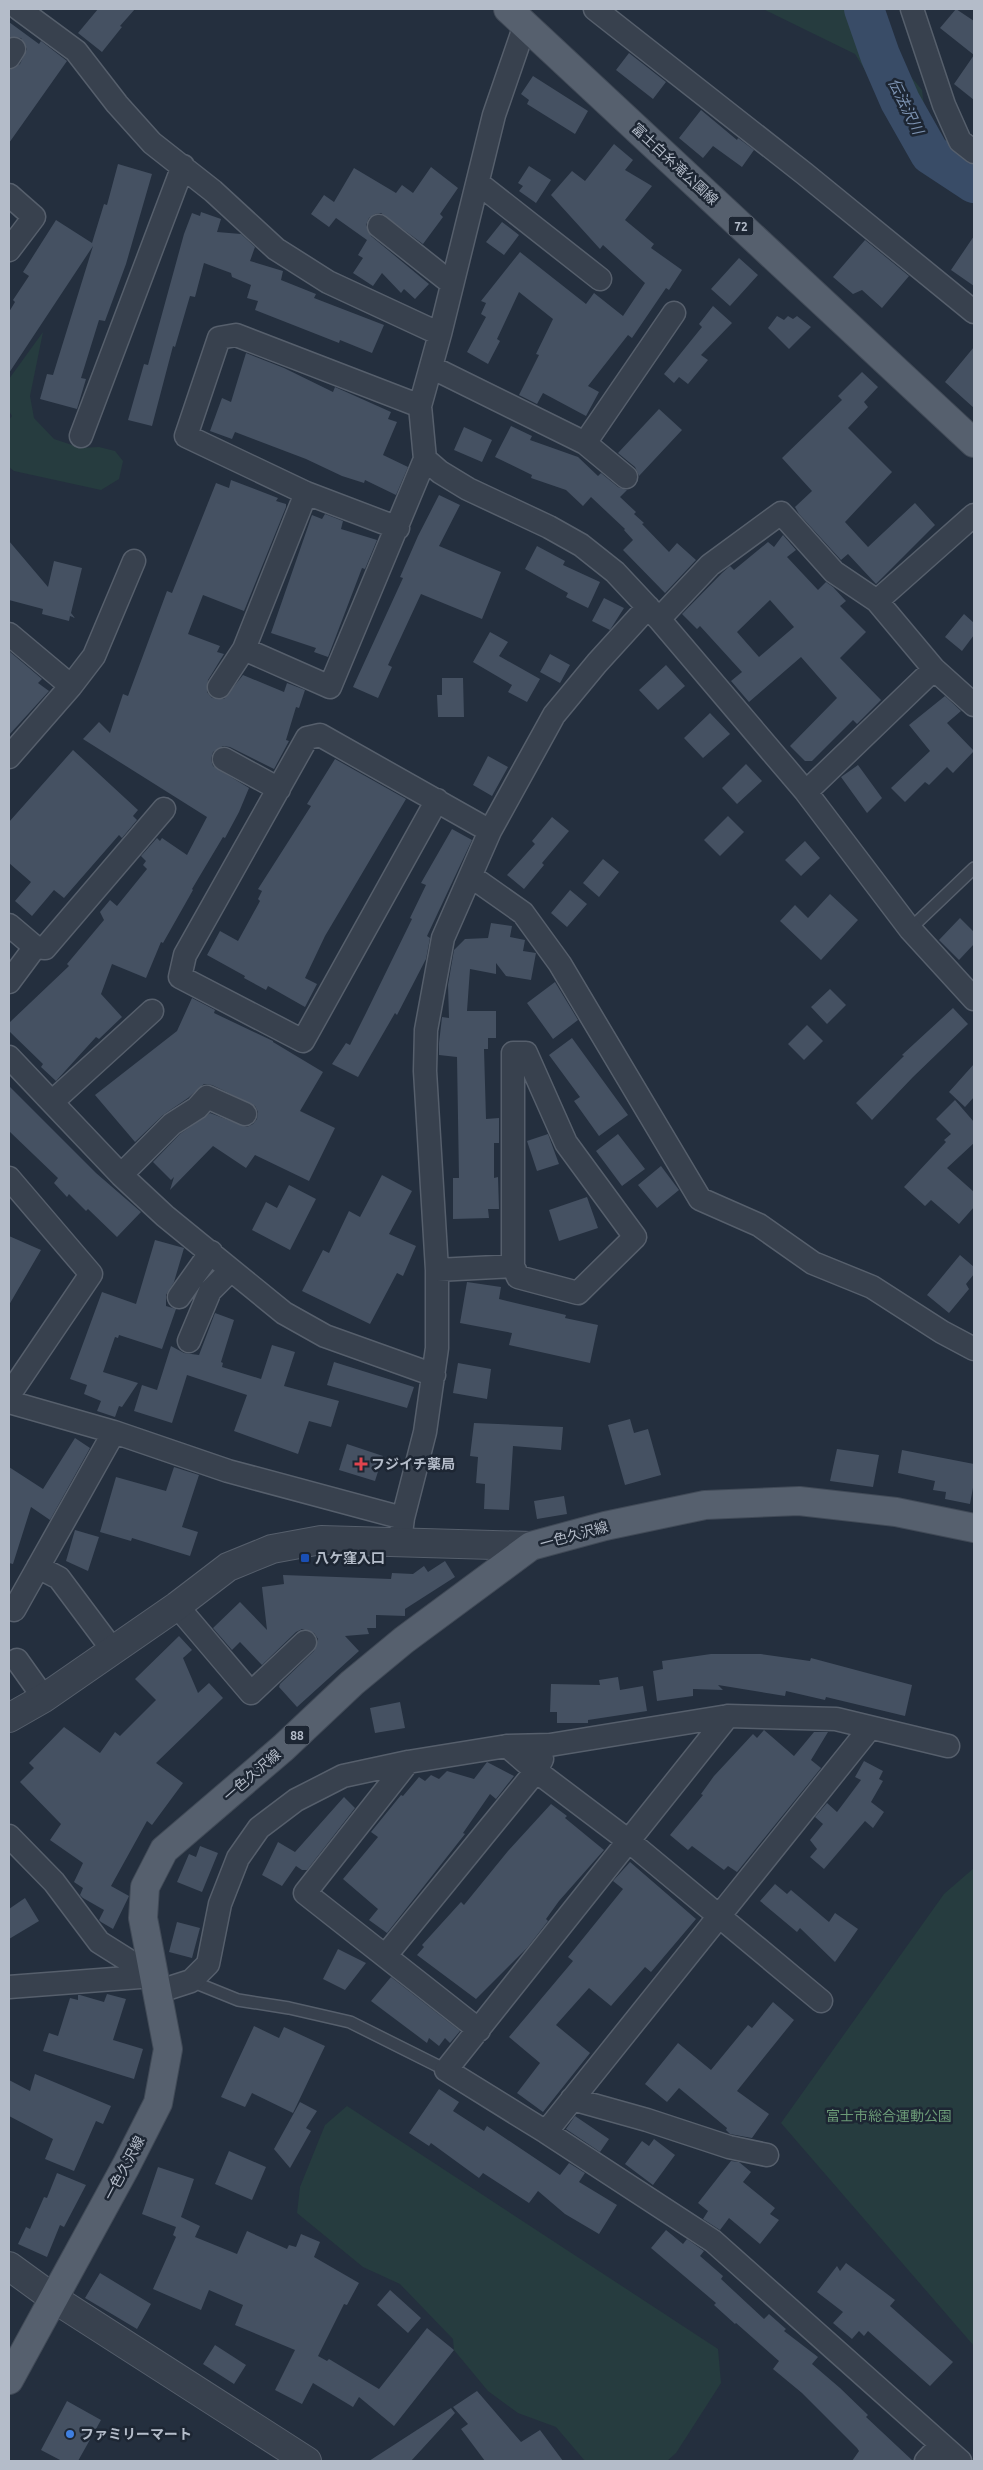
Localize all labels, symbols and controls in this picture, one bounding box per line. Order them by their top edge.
water label: 伝法沢川 [885,75,928,138]
street label: 富士白糸滝公園線 [629,120,721,208]
road number: 72 [728,217,754,236]
place label: フジイチ薬局 [371,1456,455,1472]
marker: フジイチ薬局 [355,1458,367,1470]
street label: 一色久沢線 [538,1518,610,1552]
place label: 八ケ窪入口 [315,1550,385,1566]
marker: 八ケ窪入口 [299,1552,311,1564]
road number: 88 [284,1726,310,1744]
street label: 一色久沢線 [220,1746,284,1804]
park label: 富士市総合運動公園 [826,2108,952,2124]
street label: 一色久沢線 [101,2133,147,2203]
place label: ファミリーマート [80,2426,192,2442]
marker: ファミリーマート [64,2428,76,2440]

